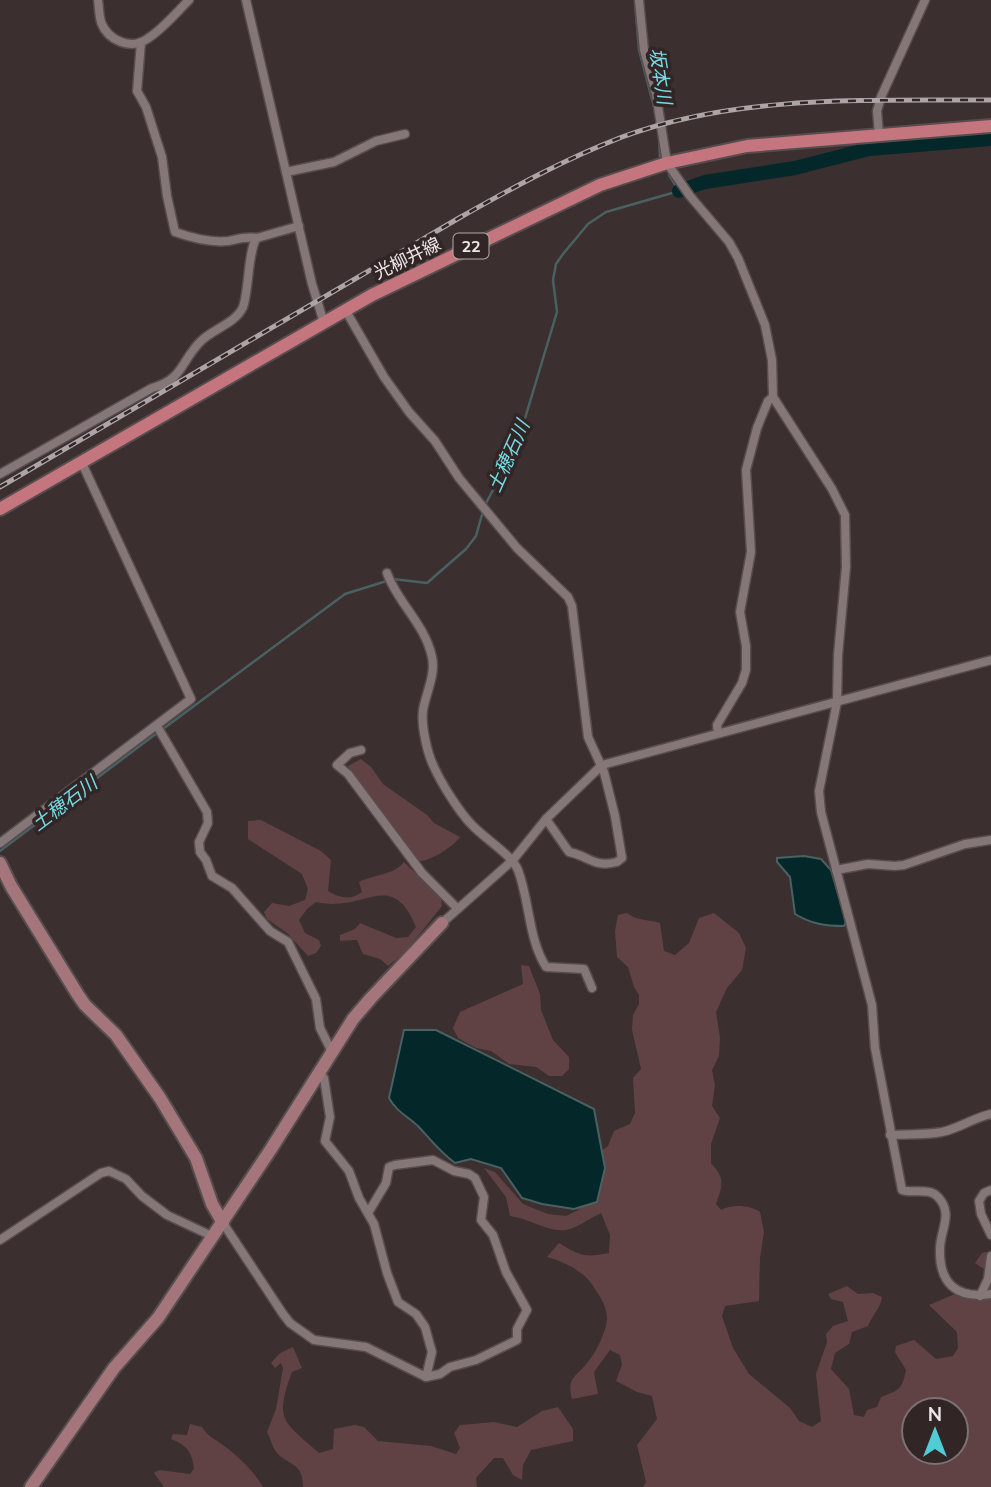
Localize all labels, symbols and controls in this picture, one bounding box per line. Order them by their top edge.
water label: 坂本川 [645,46,678,108]
street label: 光柳井線 [370,232,444,284]
road number: 22 [454,234,489,258]
water label: 土穂石川 [482,415,535,496]
water label: 土穂石川 [26,769,103,835]
north arrow [900,1396,970,1466]
text: N [928,1402,942,1426]

